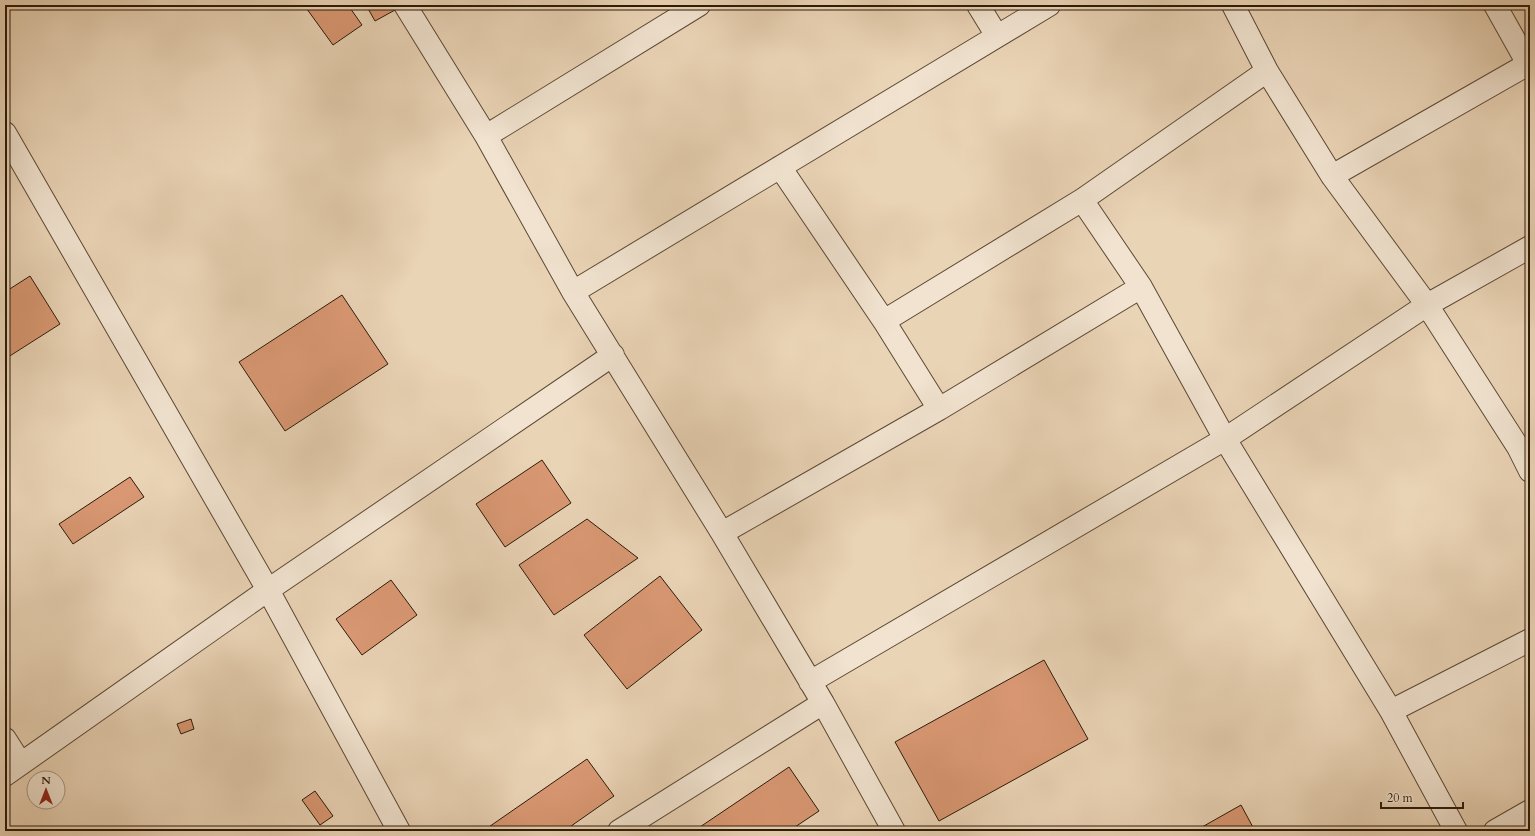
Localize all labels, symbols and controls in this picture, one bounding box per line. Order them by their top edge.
north arrow [26,770,66,810]
text: N [41,773,51,788]
scale bar [1381,784,1463,810]
text: 20 m [1387,790,1414,806]

